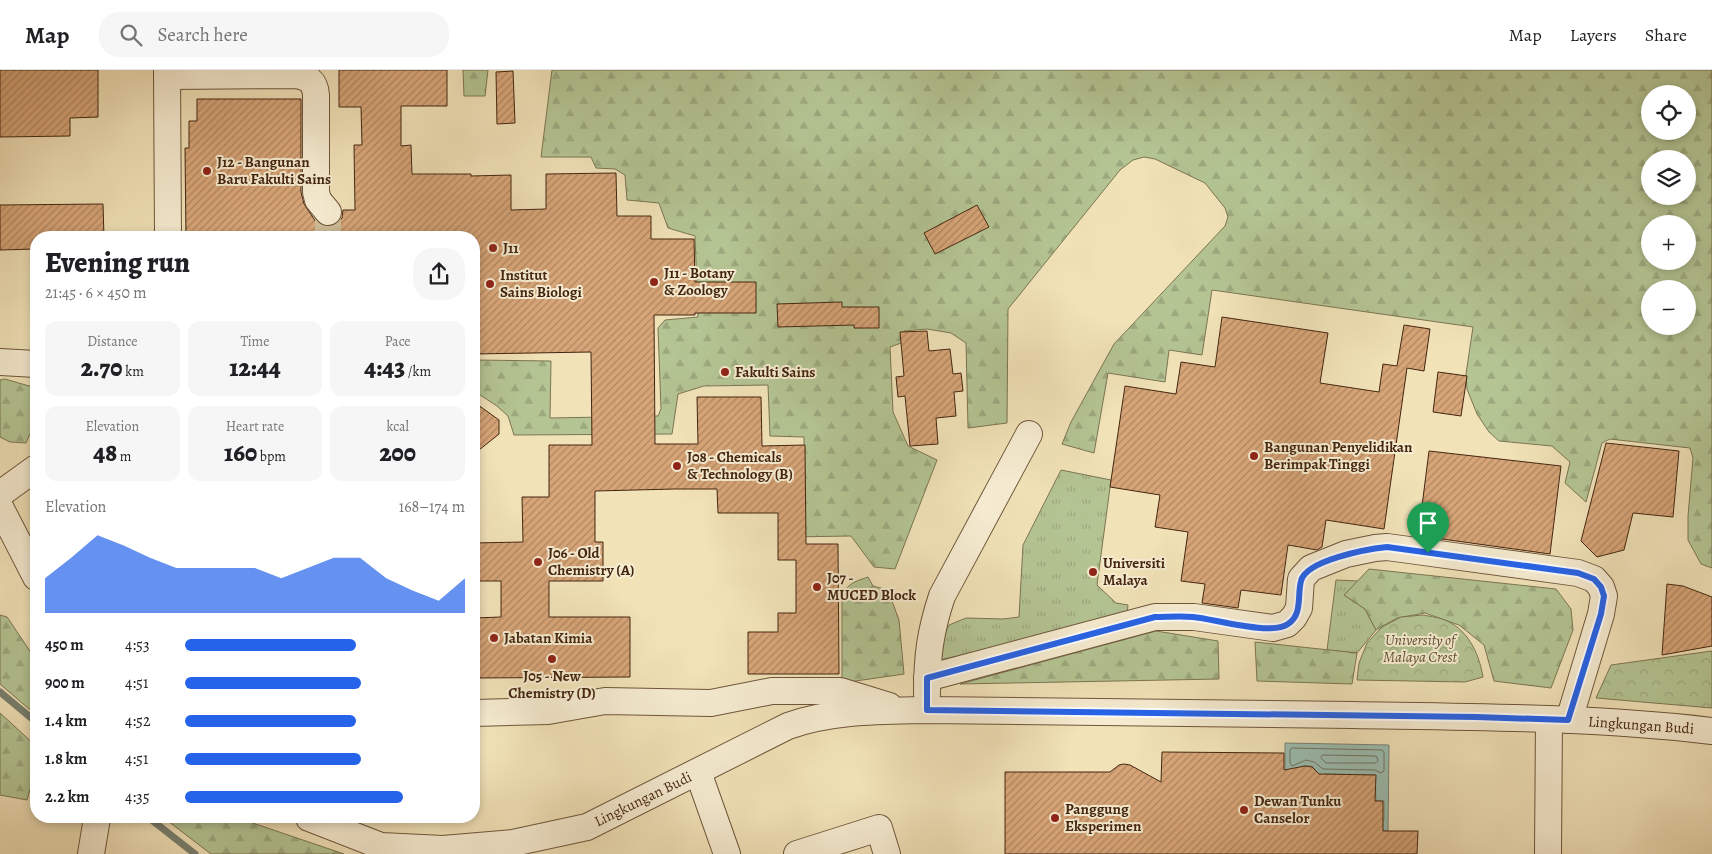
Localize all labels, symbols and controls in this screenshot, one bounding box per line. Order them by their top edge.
search box [99,12,449,57]
text: Map [25,19,69,51]
icon: search [117,21,145,49]
text: Search here [157,22,248,48]
text: Map [1509,23,1542,47]
text: Layers [1570,23,1617,47]
text: Share [1645,23,1687,47]
map controls [1641,85,1696,335]
button: locate [1641,85,1696,140]
button: layers [1641,150,1696,205]
place label: J12 - Bangunan Baru Fakulti Sains [217,152,331,189]
marker: J12 - Bangunan Baru Fakulti Sains [201,165,213,177]
button: + [1641,215,1696,270]
place label: J11 [503,238,519,258]
marker: J11 [487,242,499,254]
text: Evening run [45,244,190,282]
button: share [413,248,465,300]
place label: J11 - Botany & Zoology [664,263,735,300]
place label: Institut Sains Biologi [500,265,582,302]
marker: J11 - Botany & Zoology [648,276,660,288]
marker: Institut Sains Biologi [484,278,496,290]
button: − [1641,280,1696,335]
text: 21:45 · 6 × 450 m [45,282,146,304]
text: Distance [87,332,137,351]
text: Time [240,332,270,351]
text: Pace [385,332,411,351]
text: 2.70 [81,351,122,385]
text: 12:44 [229,351,281,385]
text: 4:43 [364,351,405,385]
text: km [122,362,144,381]
text: /km [405,362,431,381]
place label: Fakulti Sains [735,362,815,382]
marker: Fakulti Sains [719,366,731,378]
text: Elevation [85,417,139,436]
text: Heart rate [226,417,284,436]
text: kcal [386,417,409,436]
text: 48 [93,436,117,470]
text: 160 [224,436,257,470]
text: 200 [379,436,416,470]
place label: Bangunan Penyelidikan Berimpak Tinggi [1264,437,1413,474]
text: m [117,447,131,466]
text: bpm [257,447,286,466]
place label: J08 - Chemicals & Technology (B) [687,447,793,484]
marker: Bangunan Penyelidikan Berimpak Tinggi [1248,450,1260,462]
marker: J08 - Chemicals & Technology (B) [671,460,683,472]
text: Elevation [45,496,106,518]
text: 168–174 m [399,496,465,518]
pin [1407,502,1449,553]
icon: arrive [1414,509,1442,537]
place label: J06 - Old Chemistry (A) [548,543,634,580]
place label: Universiti Malaya [1103,553,1166,590]
marker: J06 - Old Chemistry (A) [532,556,544,568]
marker: Universiti Malaya [1087,566,1099,578]
place label: J07 - MUCED Block [827,568,916,605]
marker: J07 - MUCED Block [811,581,823,593]
place label: Jabatan Kimia [504,628,593,648]
park label: University of Malaya Crest [1383,630,1458,667]
marker: Jabatan Kimia [488,632,500,644]
text: 450 m [45,634,84,656]
text: 4:53 [125,634,150,656]
marker: J05 - New Chemistry (D) [546,653,558,665]
place label: J05 - New Chemistry (D) [508,666,596,703]
text: 900 m [45,672,85,694]
text: 4:51 [125,672,148,694]
text: 1.4 km [45,710,87,732]
text: 4:52 [125,710,151,732]
street label: Lingkungan Budi [1587,711,1695,739]
text: 1.8 km [45,748,87,770]
text: 4:51 [125,748,148,770]
street label: Lingkungan Budi [591,767,695,831]
text: 2.2 km [45,786,89,808]
text: 4:35 [125,786,150,808]
place label: Dewan Tunku Canselor [1254,791,1342,828]
place label: Panggung Eksperimen [1065,799,1142,836]
marker: Dewan Tunku Canselor [1238,804,1250,816]
marker: Panggung Eksperimen [1049,812,1061,824]

